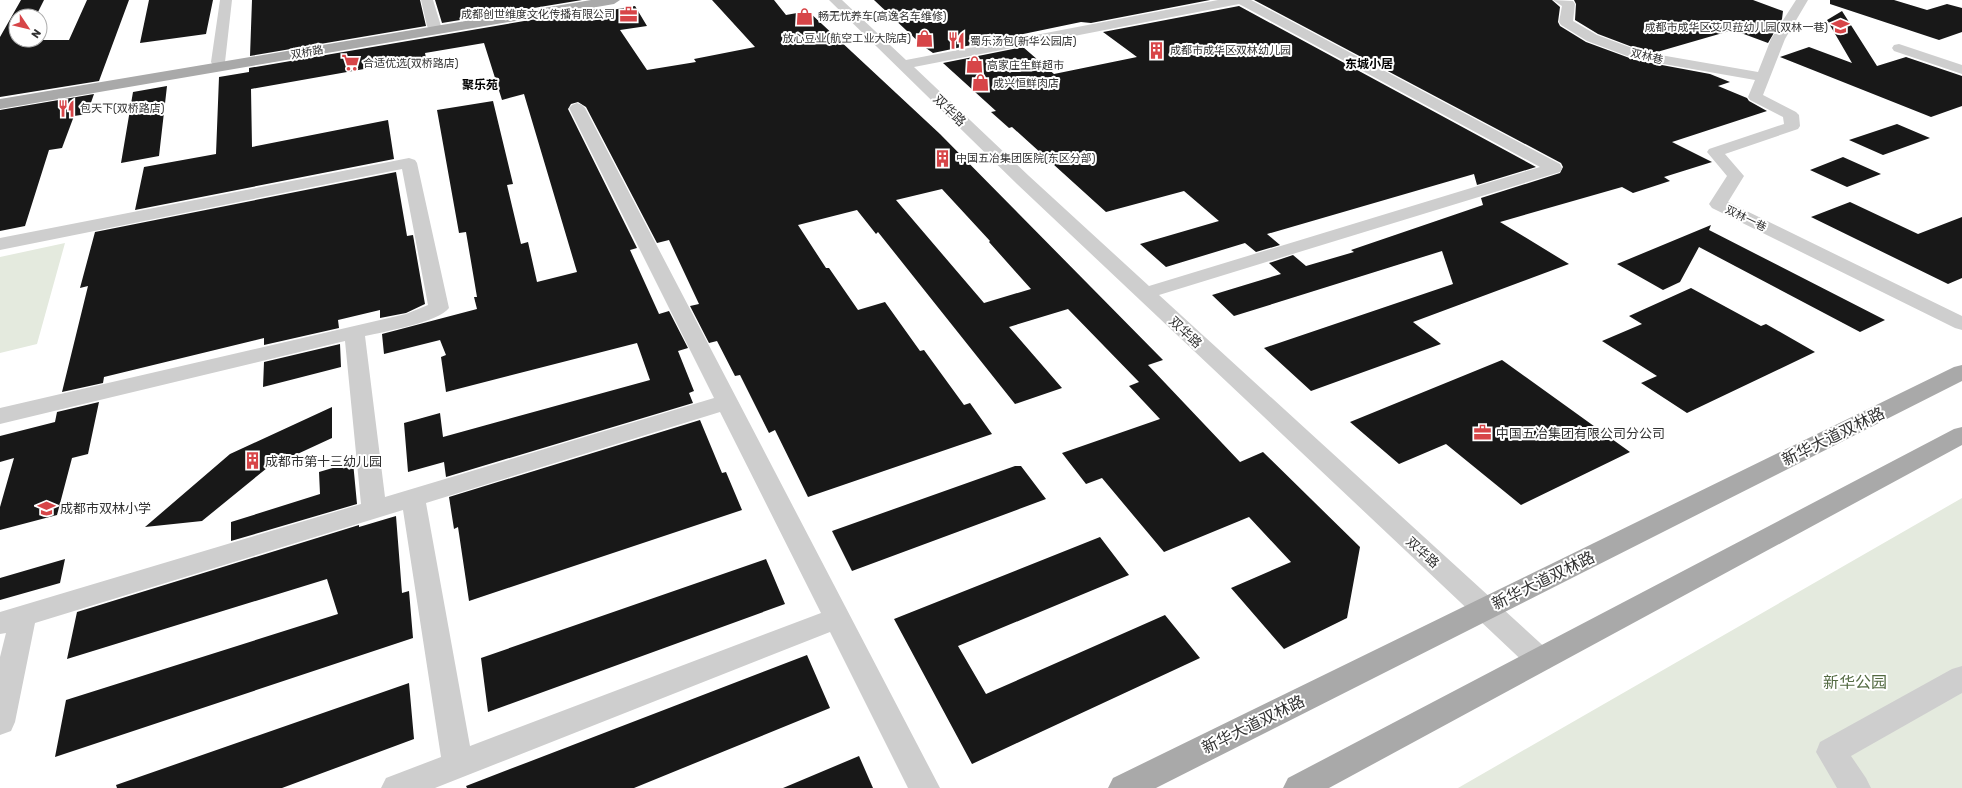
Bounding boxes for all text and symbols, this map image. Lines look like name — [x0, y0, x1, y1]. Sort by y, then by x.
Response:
office icon: 成都创世维度文化传播有限公司 — [618, 4, 638, 24]
shop icon: 畅无忧养车(高逸名车维修) — [795, 6, 815, 26]
north arrow — [8, 8, 48, 48]
place label: 成都创世维度文化传播有限公司 — [461, 8, 615, 21]
place label: 畅无忧养车(高逸名车维修) — [818, 10, 947, 23]
school or university icon: 成都市成华区艾贝菈幼儿园(双林一巷) — [1831, 17, 1851, 37]
place label: 成都市成华区艾贝菈幼儿园(双林一巷) — [1645, 21, 1828, 34]
text: N — [28, 26, 43, 40]
shop icon: 放心豆业(航空工业大院店) — [914, 28, 934, 48]
restaurant icon: 蜀乐汤包(新华公园店) — [947, 31, 967, 51]
place label: 放心豆业(航空工业大院店) — [783, 32, 911, 45]
place label: 蜀乐汤包(新华公园店) — [970, 35, 1077, 48]
building icon: 成都市成华区双林幼儿园 — [1147, 40, 1167, 60]
street label: 双桥路 — [290, 43, 324, 62]
place label: 成都市成华区双林幼儿园 — [1170, 44, 1291, 57]
street label: 双林巷 — [1629, 46, 1664, 67]
supermarket icon: 合适优选(双桥路店) — [340, 53, 360, 73]
shop icon: 高家庄生鲜超市 — [964, 55, 984, 75]
place label: 合适优选(双桥路店) — [363, 57, 459, 70]
district label: 东城小居 — [1345, 57, 1393, 71]
place label: 高家庄生鲜超市 — [987, 59, 1064, 72]
shop icon: 成兴恒鲜肉店 — [970, 73, 990, 93]
place label: 成兴恒鲜肉店 — [993, 77, 1059, 90]
district label: 聚乐苑 — [462, 78, 498, 92]
street label: 双华路 — [930, 91, 969, 129]
restaurant icon: 包天下(双桥路店) — [57, 98, 77, 118]
place label: 包天下(双桥路店) — [80, 102, 165, 115]
building icon: 中国五冶集团医院(东区分部) — [933, 148, 953, 168]
place label: 中国五冶集团医院(东区分部) — [956, 152, 1096, 165]
street label: 双林一巷 — [1723, 203, 1768, 234]
street label: 双华路 — [1166, 314, 1205, 351]
street label: 新华大道双林路 — [1779, 403, 1888, 470]
office icon: 中国五冶集团有限公司分公司 — [1473, 423, 1493, 443]
place label: 中国五冶集团有限公司分公司 — [1496, 426, 1665, 441]
building icon: 成都市第十三幼儿园 — [242, 451, 262, 471]
place label: 成都市第十三幼儿园 — [265, 454, 382, 469]
school or university icon: 成都市双林小学 — [37, 498, 57, 518]
place label: 成都市双林小学 — [60, 501, 151, 516]
street label: 双华路 — [1403, 534, 1442, 571]
street label: 新华大道双林路 — [1489, 547, 1598, 614]
park label: 新华公园 — [1823, 673, 1887, 692]
street label: 新华大道双林路 — [1199, 691, 1308, 758]

